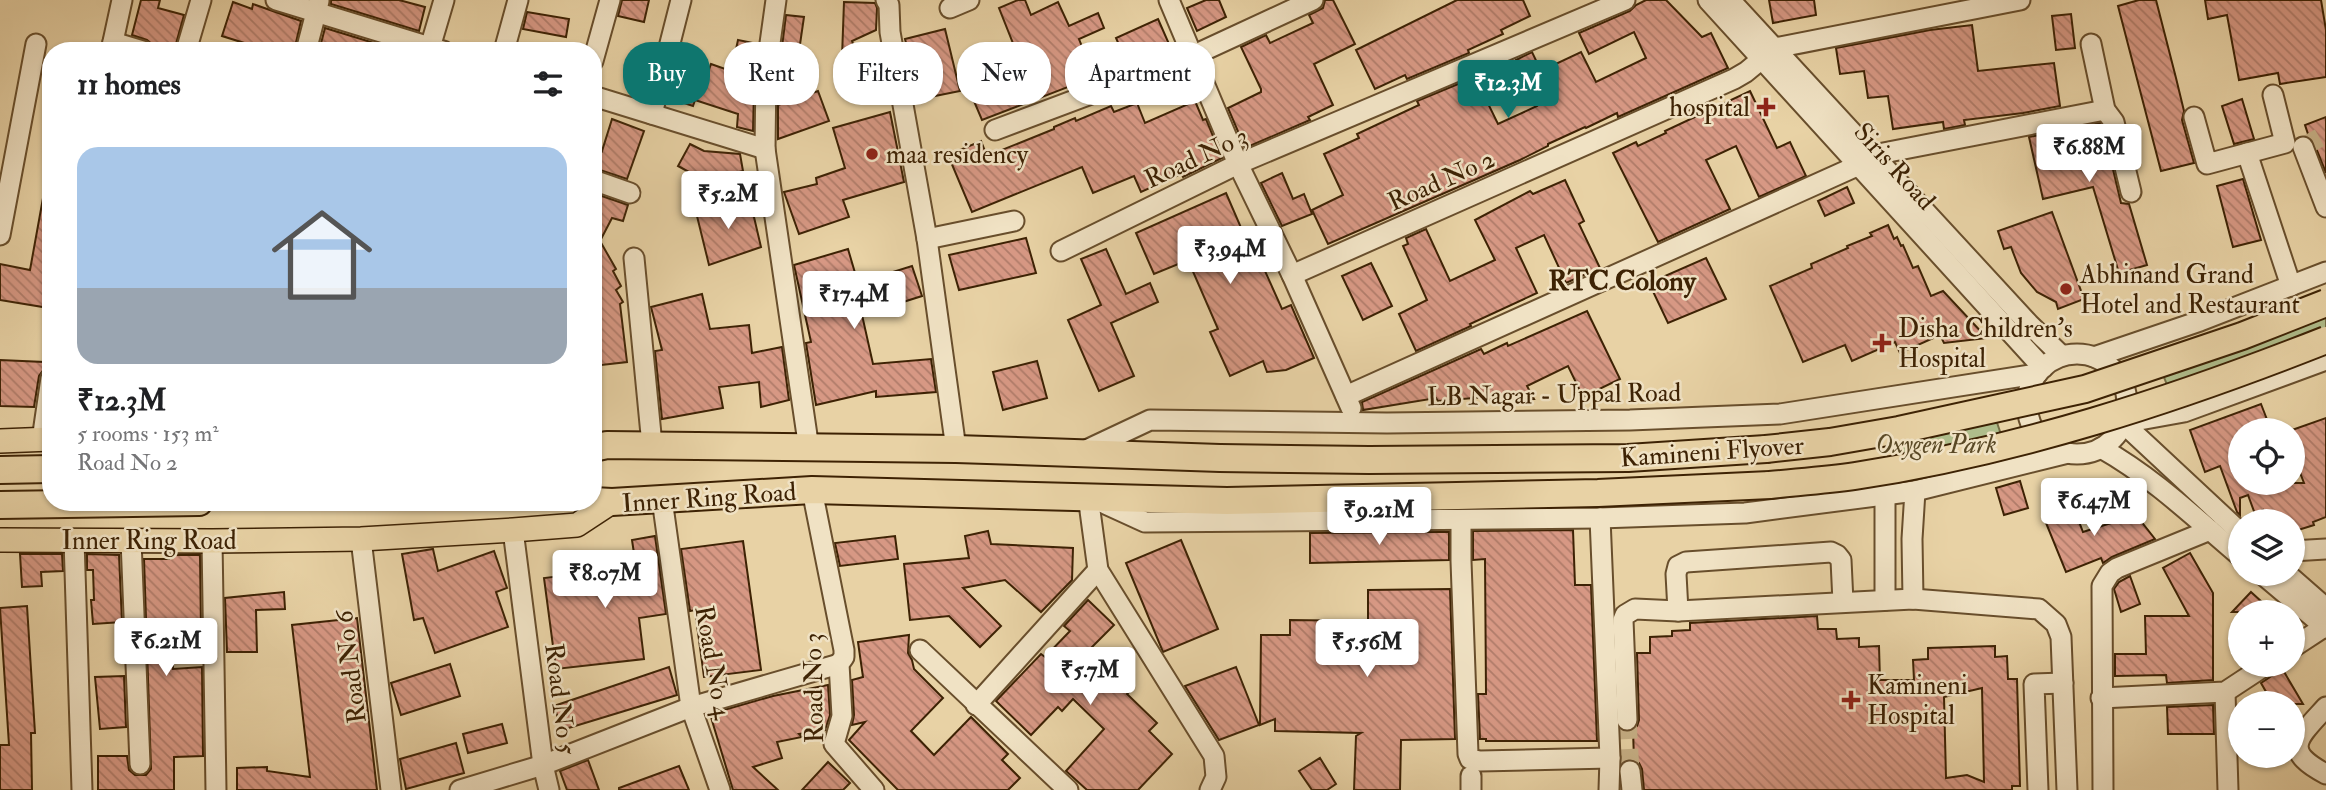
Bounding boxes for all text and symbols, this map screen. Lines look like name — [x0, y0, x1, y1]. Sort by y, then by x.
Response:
chip: Buy — [623, 42, 710, 105]
chip: Rent — [724, 42, 819, 105]
chip: Filters — [833, 42, 943, 105]
chip: New — [957, 42, 1051, 105]
chip: Apartment — [1065, 42, 1215, 105]
pin: ₹12.3M — [1451, 60, 1565, 120]
icon: filters — [529, 65, 567, 103]
text: 11 homes — [77, 66, 181, 103]
text: ₹12.3M — [1474, 68, 1542, 97]
place label: hospital — [1669, 92, 1750, 125]
marker: hospital — [1756, 97, 1776, 117]
street label: Siris Road — [1847, 116, 1942, 217]
street label: Road No 3 — [1140, 120, 1253, 196]
pin: ₹6.88M — [2032, 124, 2146, 184]
text: ₹6.88M — [2052, 132, 2126, 161]
place label: maa residency — [886, 139, 1029, 171]
street label: Road No 2 — [1383, 143, 1500, 219]
marker: maa residency — [864, 146, 880, 162]
pin: ₹5.2M — [679, 172, 777, 231]
text: ₹5.2M — [697, 179, 759, 208]
icon: home — [259, 192, 385, 318]
pin: ₹3.94M — [1173, 226, 1287, 286]
text: ₹3.94M — [1194, 234, 1266, 263]
place label: Abhinand Grand Hotel and Restaurant — [2079, 259, 2300, 321]
district label: RTC Colony — [1548, 264, 1697, 299]
pin: ₹17.4M — [797, 272, 911, 331]
text: ₹17.4M — [819, 279, 889, 308]
marker: Abhinand Grand Hotel and Restaurant — [2058, 281, 2074, 297]
place label: Disha Children's Hospital — [1898, 313, 2073, 376]
marker: Disha Children's Hospital — [1872, 333, 1892, 353]
street label: LB Nagar - Uppal Road — [1427, 377, 1682, 414]
text: ₹12.3M — [77, 382, 166, 419]
map controls — [2228, 418, 2305, 768]
button: locate — [2228, 418, 2305, 495]
text: 5 rooms · 153 m² — [77, 419, 219, 448]
park label: Oxygen Park — [1875, 429, 1997, 461]
street label: Kamineni Flyover — [1619, 430, 1805, 474]
text: Road No 2 — [77, 448, 178, 477]
street label: Inner Ring Road — [621, 476, 798, 520]
pin: ₹6.47M — [2037, 478, 2151, 538]
text: ₹6.47M — [2057, 486, 2131, 515]
pin: ₹9.21M — [1322, 488, 1436, 547]
text: ₹9.21M — [1343, 495, 1415, 524]
button: layers — [2228, 509, 2305, 586]
street label: Inner Ring Road — [62, 525, 237, 557]
pin: ₹8.07M — [548, 550, 662, 610]
text: ₹8.07M — [568, 558, 642, 587]
button: + — [2228, 600, 2305, 677]
street label: Road No 4 — [687, 603, 739, 722]
street label: Road No 6 — [328, 607, 374, 725]
pin: ₹6.21M — [109, 618, 223, 678]
pin: ₹5.56M — [1310, 620, 1424, 679]
text: ₹6.21M — [130, 626, 202, 655]
text: ₹5.56M — [1332, 627, 1402, 656]
street label: Road No 3 — [797, 632, 831, 743]
street label: Road No 5 — [537, 642, 583, 757]
pin: ₹5.7M — [1041, 648, 1139, 707]
text: ₹5.7M — [1060, 655, 1120, 684]
place label: Kamineni Hospital — [1867, 670, 1968, 733]
marker: Kamineni Hospital — [1841, 690, 1861, 710]
button: − — [2228, 691, 2305, 768]

